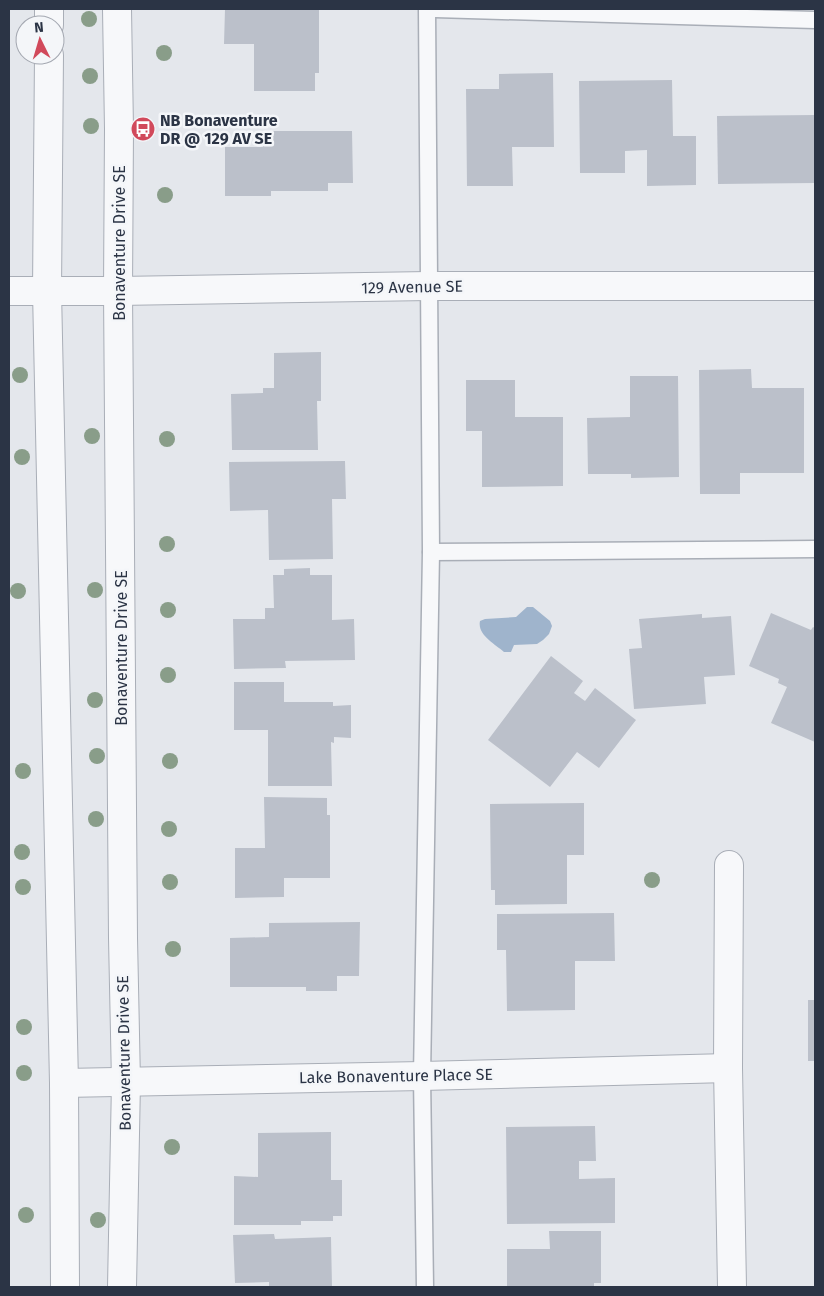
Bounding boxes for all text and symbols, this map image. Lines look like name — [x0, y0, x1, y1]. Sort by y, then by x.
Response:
north arrow — [15, 15, 65, 65]
text: N — [34, 19, 44, 36]
place label: NB Bonaventure DR @ 129 AV SE — [160, 111, 278, 148]
bus stop icon: NB Bonaventure DR @ 129 AV SE — [130, 116, 156, 142]
street label: Bonaventure Drive SE — [110, 165, 129, 321]
street label: 129 Avenue SE — [361, 277, 463, 297]
street label: Bonaventure Drive SE — [112, 570, 131, 726]
street label: Bonaventure Drive SE — [113, 975, 135, 1131]
street label: Lake Bonaventure Place SE — [299, 1065, 493, 1087]

